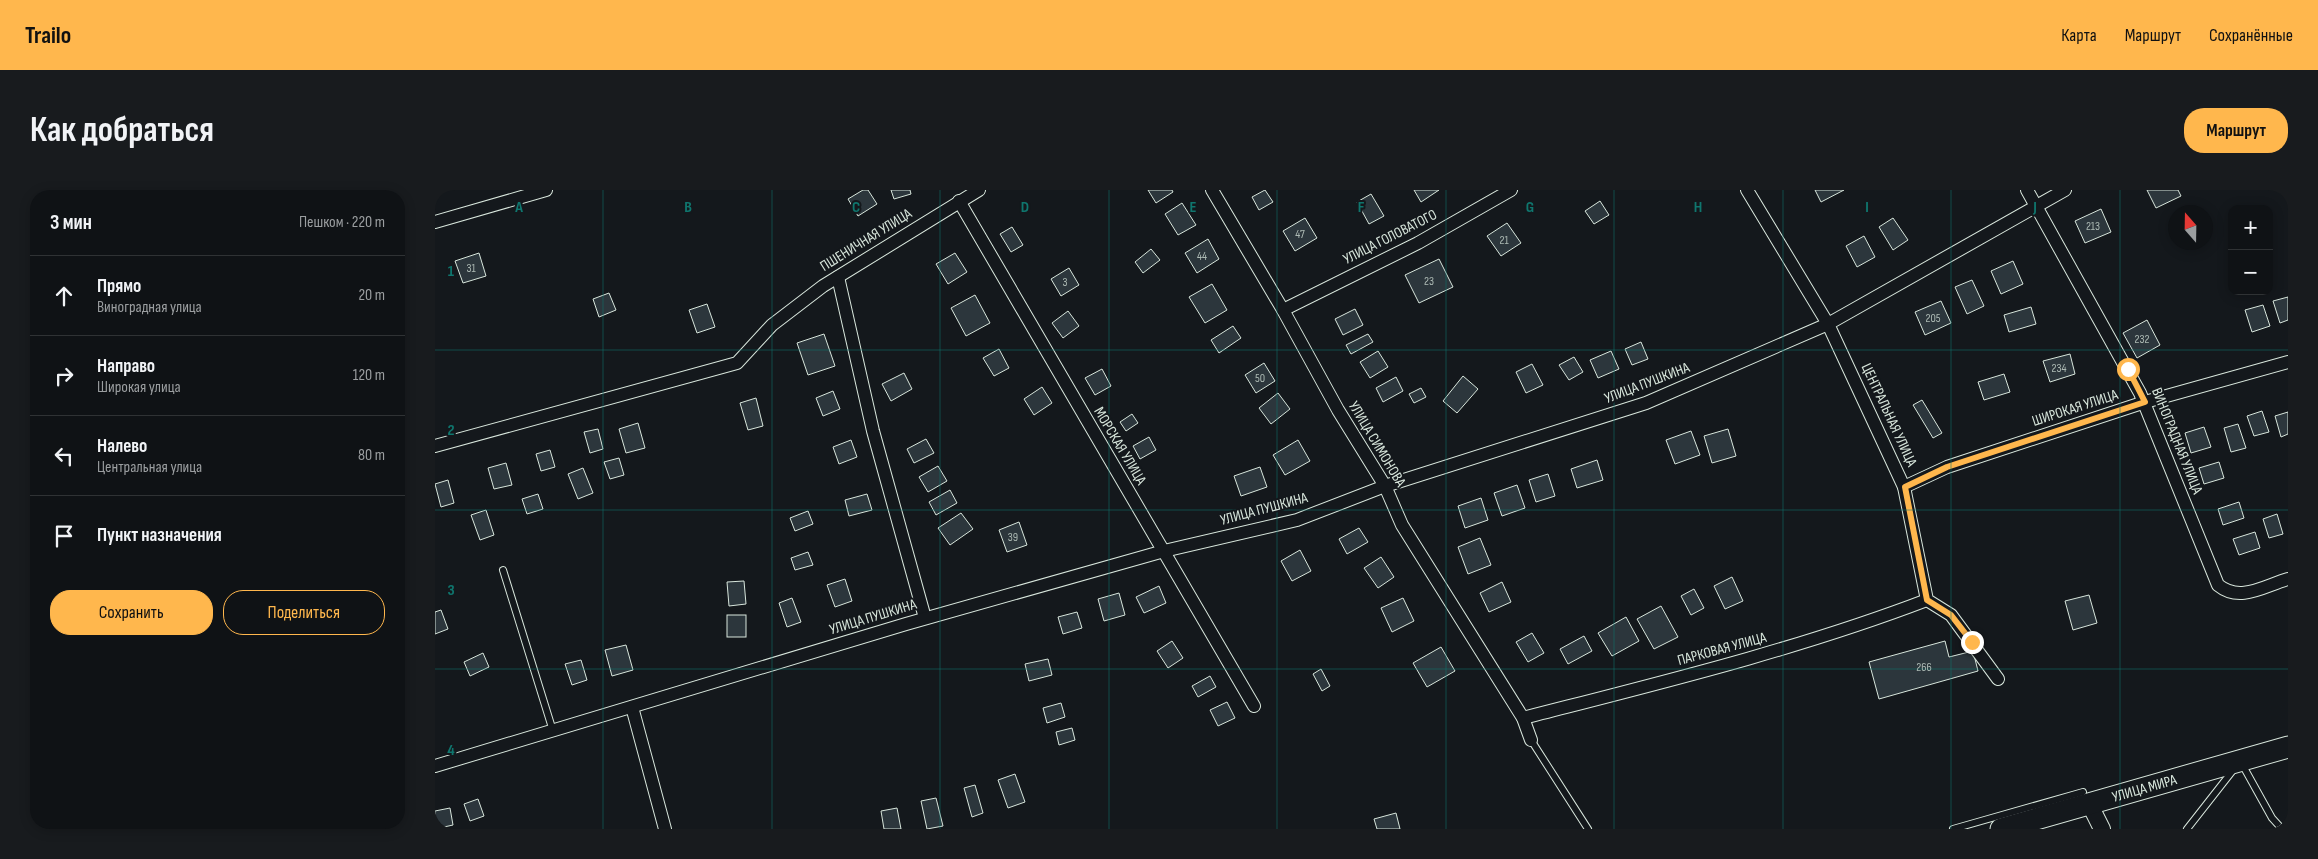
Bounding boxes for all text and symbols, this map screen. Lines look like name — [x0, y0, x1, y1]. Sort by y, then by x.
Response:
text: Trailo — [25, 21, 71, 50]
text: Карта — [2061, 25, 2097, 46]
text: Маршрут — [2125, 25, 2181, 46]
text: Сохранённые — [2209, 25, 2293, 46]
button: Маршрут — [2184, 108, 2288, 153]
text: Как добраться — [30, 109, 214, 152]
text: A — [514, 198, 523, 217]
text: B — [684, 198, 692, 217]
text: C — [852, 198, 860, 217]
text: D — [1021, 198, 1029, 217]
text: E — [1190, 198, 1197, 217]
text: F — [1358, 198, 1365, 217]
text: G — [1526, 198, 1534, 217]
text: H — [1694, 198, 1702, 217]
text: I — [1865, 198, 1869, 217]
text: J — [2032, 198, 2037, 217]
street label: ПШЕНИЧНАЯ УЛИЦА — [817, 204, 916, 276]
street label: УЛИЦА ГОЛОВАТОГО — [1340, 205, 1440, 269]
north arrow — [2168, 205, 2213, 250]
map controls — [2228, 205, 2273, 295]
button: + — [2228, 205, 2273, 250]
text: 3 мин — [50, 210, 92, 235]
text: Пешком · 220 m — [299, 213, 385, 232]
house number: 213 — [2086, 219, 2100, 234]
house number: 47 — [1295, 227, 1305, 242]
house number: 21 — [1499, 233, 1509, 248]
house number: 44 — [1197, 249, 1207, 264]
button: − — [2228, 250, 2273, 295]
house number: 31 — [466, 261, 476, 276]
text: 1 — [448, 262, 455, 281]
house number: 23 — [1424, 274, 1434, 289]
text: Прямо — [97, 275, 141, 298]
house number: 3 — [1062, 275, 1068, 290]
icon: ahead — [50, 282, 78, 310]
text: 20 m — [358, 286, 385, 305]
text: Виноградная улица — [97, 298, 202, 317]
house number: 205 — [1925, 311, 1941, 326]
house number: 232 — [2135, 332, 2150, 347]
text: Направо — [97, 355, 155, 378]
street label: УЛИЦА ПУШКИНА — [1602, 358, 1693, 408]
route start — [2117, 358, 2140, 381]
street label: ЦЕНТРАЛЬНАЯ УЛИЦА — [1857, 360, 1921, 470]
house number: 234 — [2051, 361, 2067, 376]
icon: right — [50, 362, 78, 390]
text: 120 m — [353, 366, 385, 385]
house number: 50 — [1255, 371, 1265, 386]
text: Широкая улица — [97, 378, 181, 397]
street label: ШИРОКАЯ УЛИЦА — [2030, 385, 2121, 431]
street label: ВИНОГРАДНАЯ УЛИЦА — [2147, 385, 2207, 497]
street label: УЛИЦА СИМОНОВА — [1344, 398, 1410, 491]
street label: МОРСКАЯ УЛИЦА — [1089, 404, 1151, 489]
text: 2 — [447, 421, 455, 440]
text: Налево — [97, 435, 147, 458]
icon: left — [50, 442, 78, 470]
text: 80 m — [358, 446, 385, 465]
text: Центральная улица — [97, 458, 202, 477]
street label: УЛИЦА ПУШКИНА — [1218, 488, 1310, 530]
icon: arrive — [50, 522, 78, 550]
text: Пункт назначения — [97, 524, 222, 547]
house number: 39 — [1008, 530, 1018, 545]
text: 3 — [447, 581, 455, 600]
button: Сохранить — [50, 590, 213, 635]
button: Поделиться — [223, 590, 385, 635]
street label: УЛИЦА ПУШКИНА — [827, 595, 919, 639]
street label: ПАРКОВАЯ УЛИЦА — [1675, 628, 1769, 670]
route end — [1961, 631, 1984, 654]
house number: 266 — [1916, 660, 1932, 675]
text: 4 — [447, 741, 455, 760]
street label: УЛИЦА МИРА — [2110, 770, 2179, 806]

